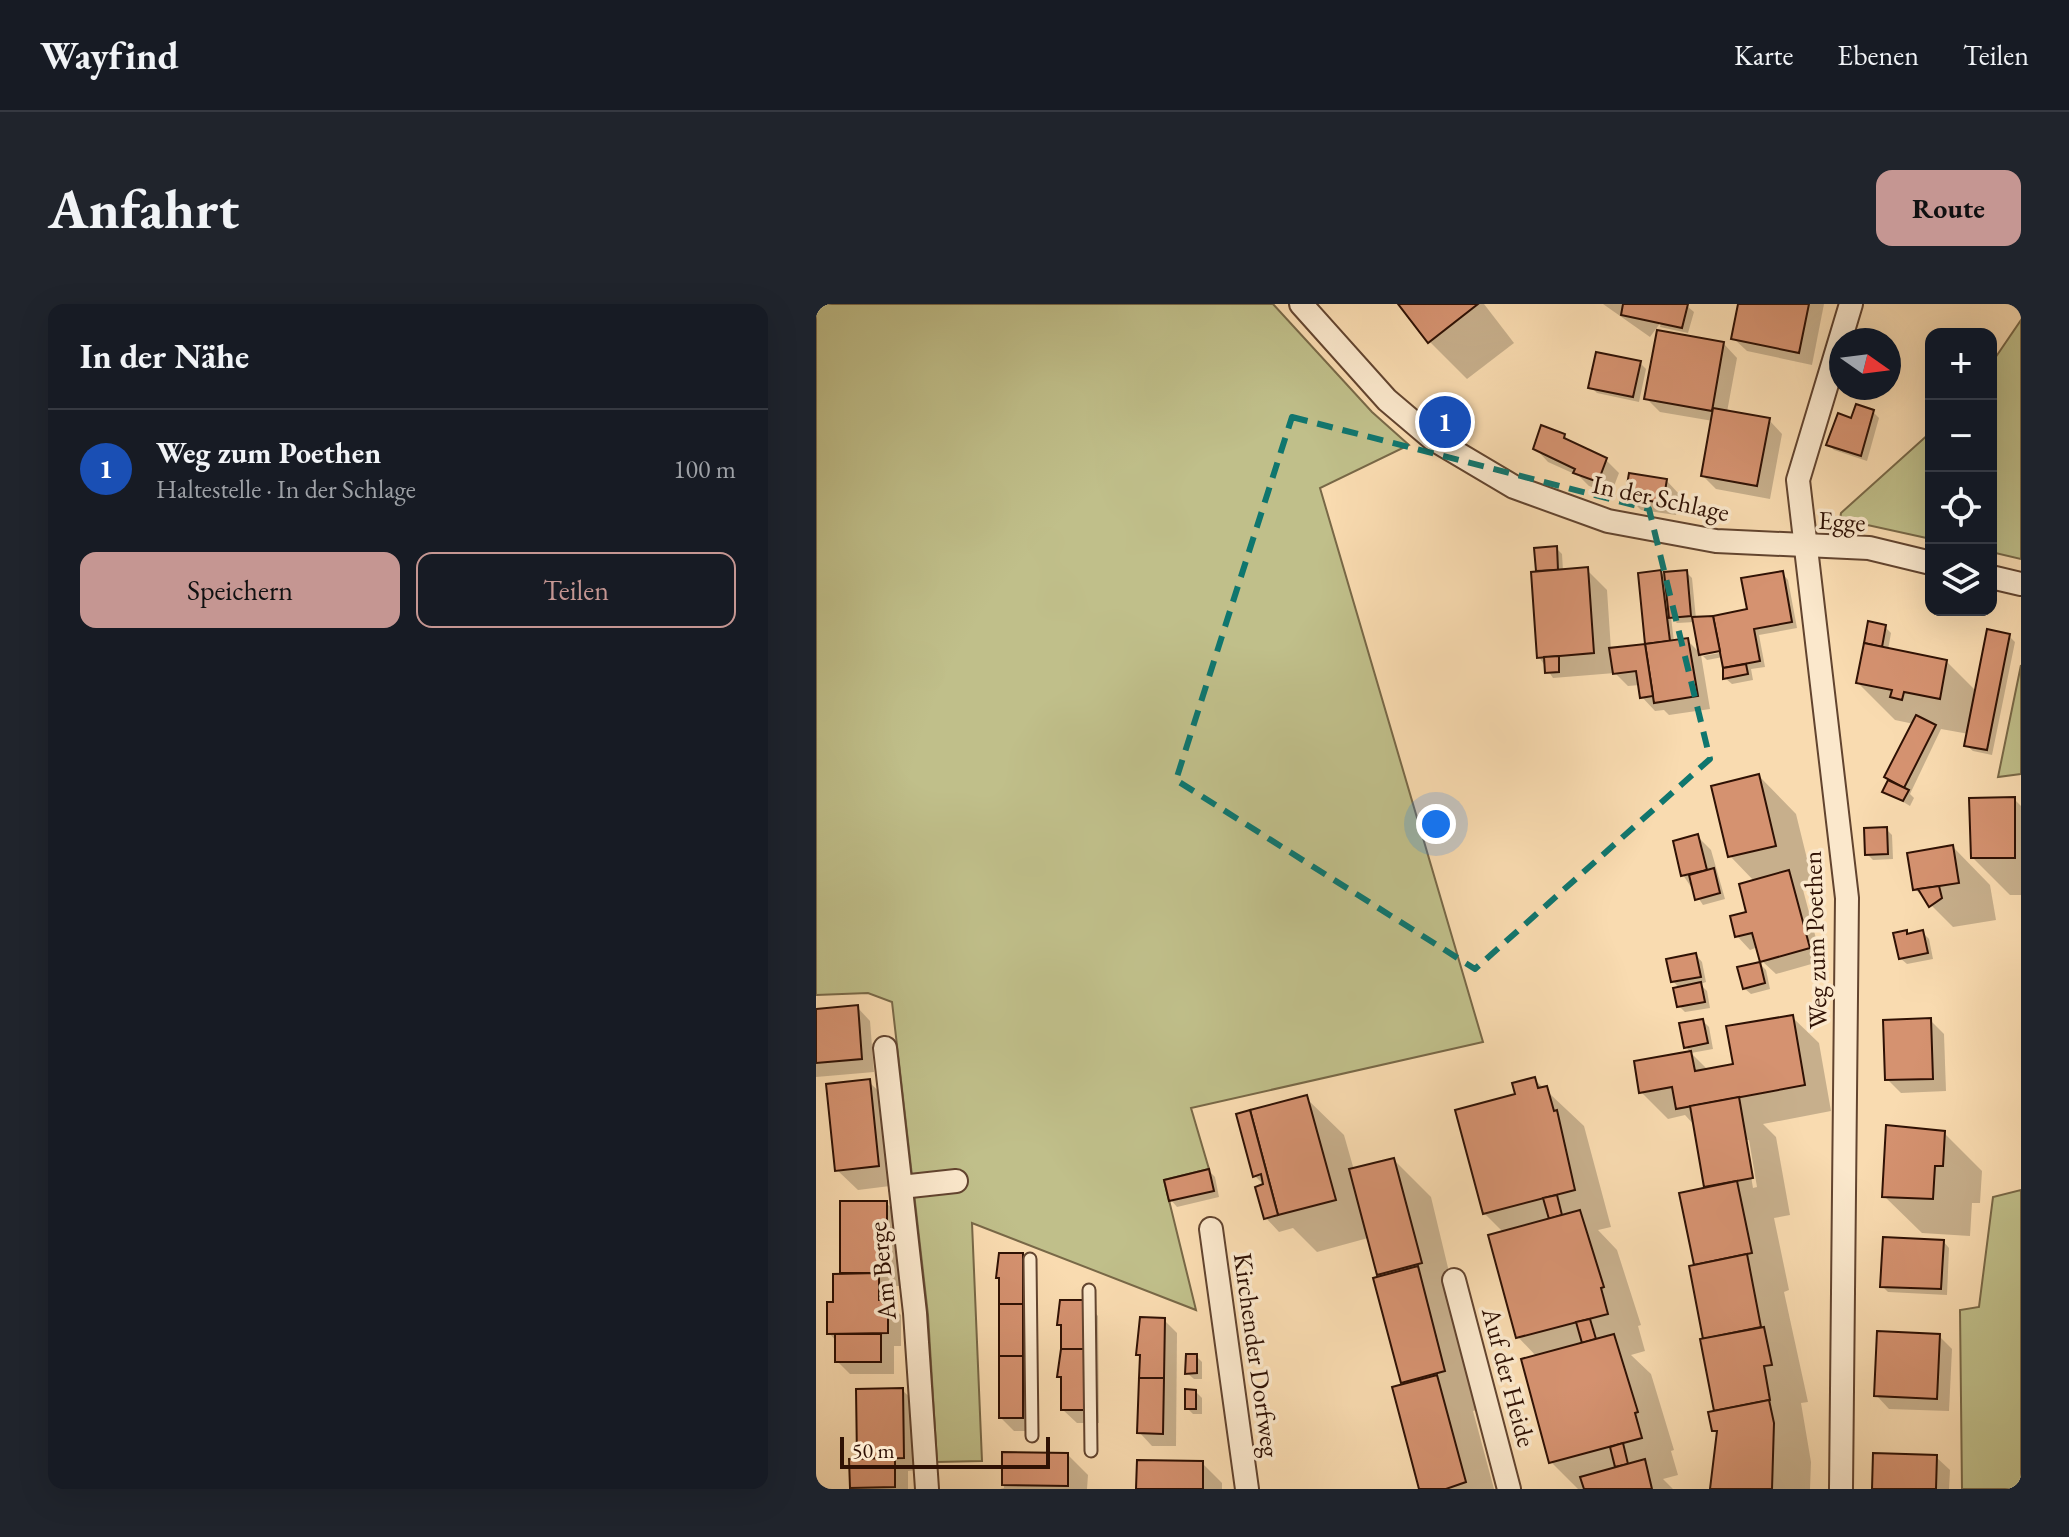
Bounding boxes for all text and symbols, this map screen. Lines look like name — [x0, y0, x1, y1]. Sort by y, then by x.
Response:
text: Wayfind — [40, 31, 179, 80]
text: Karte — [1734, 37, 1793, 73]
text: Ebenen — [1837, 37, 1919, 73]
text: Teilen — [1963, 37, 2029, 73]
button: Route — [1876, 170, 2021, 246]
text: Anfahrt — [48, 172, 239, 245]
north arrow — [1829, 328, 1901, 400]
map controls — [1925, 328, 1997, 616]
button: + — [1925, 328, 1997, 400]
text: In der Nähe — [80, 334, 249, 378]
pin: 1 — [1419, 392, 1471, 452]
button: − — [1925, 400, 1997, 472]
text: Weg zum Poethen — [156, 433, 381, 472]
text: 1 — [99, 452, 113, 486]
text: 100 m — [673, 452, 736, 486]
street label: In der Schlage — [1589, 467, 1733, 529]
text: Haltestelle · In der Schlage — [156, 472, 416, 506]
button: locate — [1925, 472, 1997, 544]
street label: Egge — [1817, 503, 1867, 539]
button: layers — [1925, 544, 1997, 616]
button: Speichern — [80, 552, 400, 628]
button: Teilen — [416, 552, 736, 628]
your location — [1416, 804, 1456, 844]
street label: Weg zum Poethen — [1795, 850, 1835, 1030]
street label: Am Berge — [860, 1220, 904, 1323]
street label: Kirchender Dorfweg — [1226, 1251, 1288, 1460]
street label: Auf der Heide — [1474, 1302, 1544, 1451]
scale bar — [840, 1433, 1050, 1469]
text: 50 m — [852, 1436, 895, 1465]

